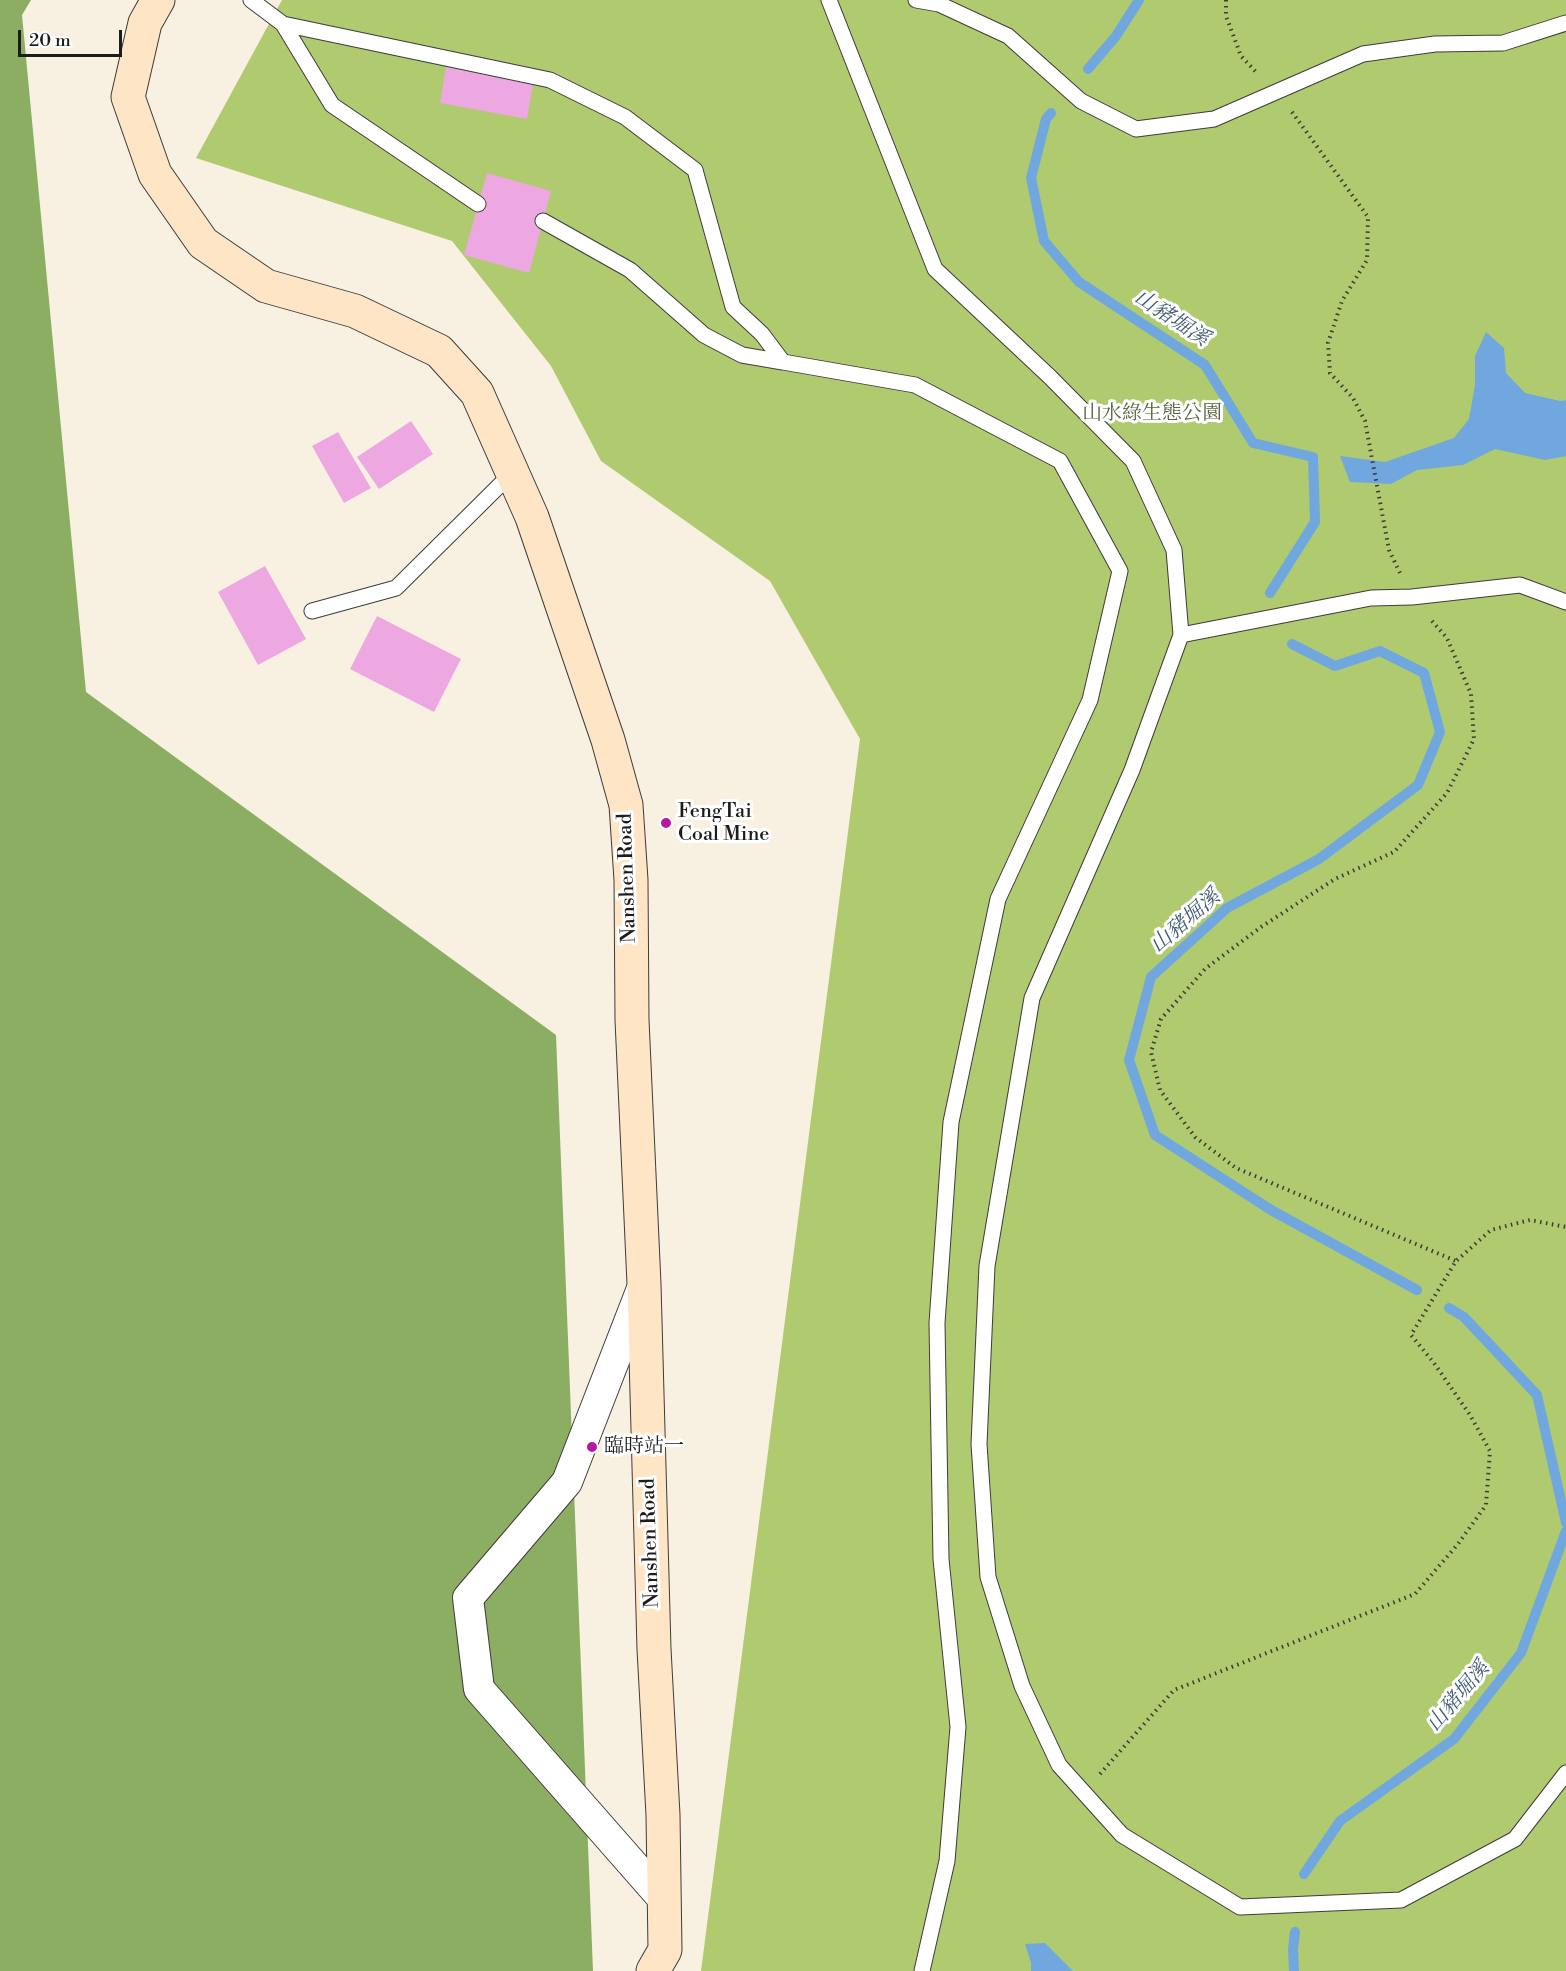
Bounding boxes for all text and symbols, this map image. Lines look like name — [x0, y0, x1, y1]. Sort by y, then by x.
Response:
scale bar — [21, 18, 124, 56]
text: 20 m — [29, 29, 71, 52]
water label: 山豬堀溪 — [1129, 286, 1213, 352]
park label: 山水綠生態公園 — [1082, 402, 1222, 426]
place label: FengTai Coal Mine — [678, 800, 769, 847]
street label: Nanshen Road — [614, 813, 642, 943]
marker: FengTai Coal Mine — [659, 816, 673, 830]
water label: 山豬堀溪 — [1146, 885, 1226, 959]
place label: 臨時站一 — [604, 1435, 684, 1459]
marker: 臨時站一 — [585, 1440, 599, 1454]
street label: Nanshen Road — [637, 1478, 665, 1608]
water label: 山豬堀溪 — [1422, 1657, 1496, 1737]

